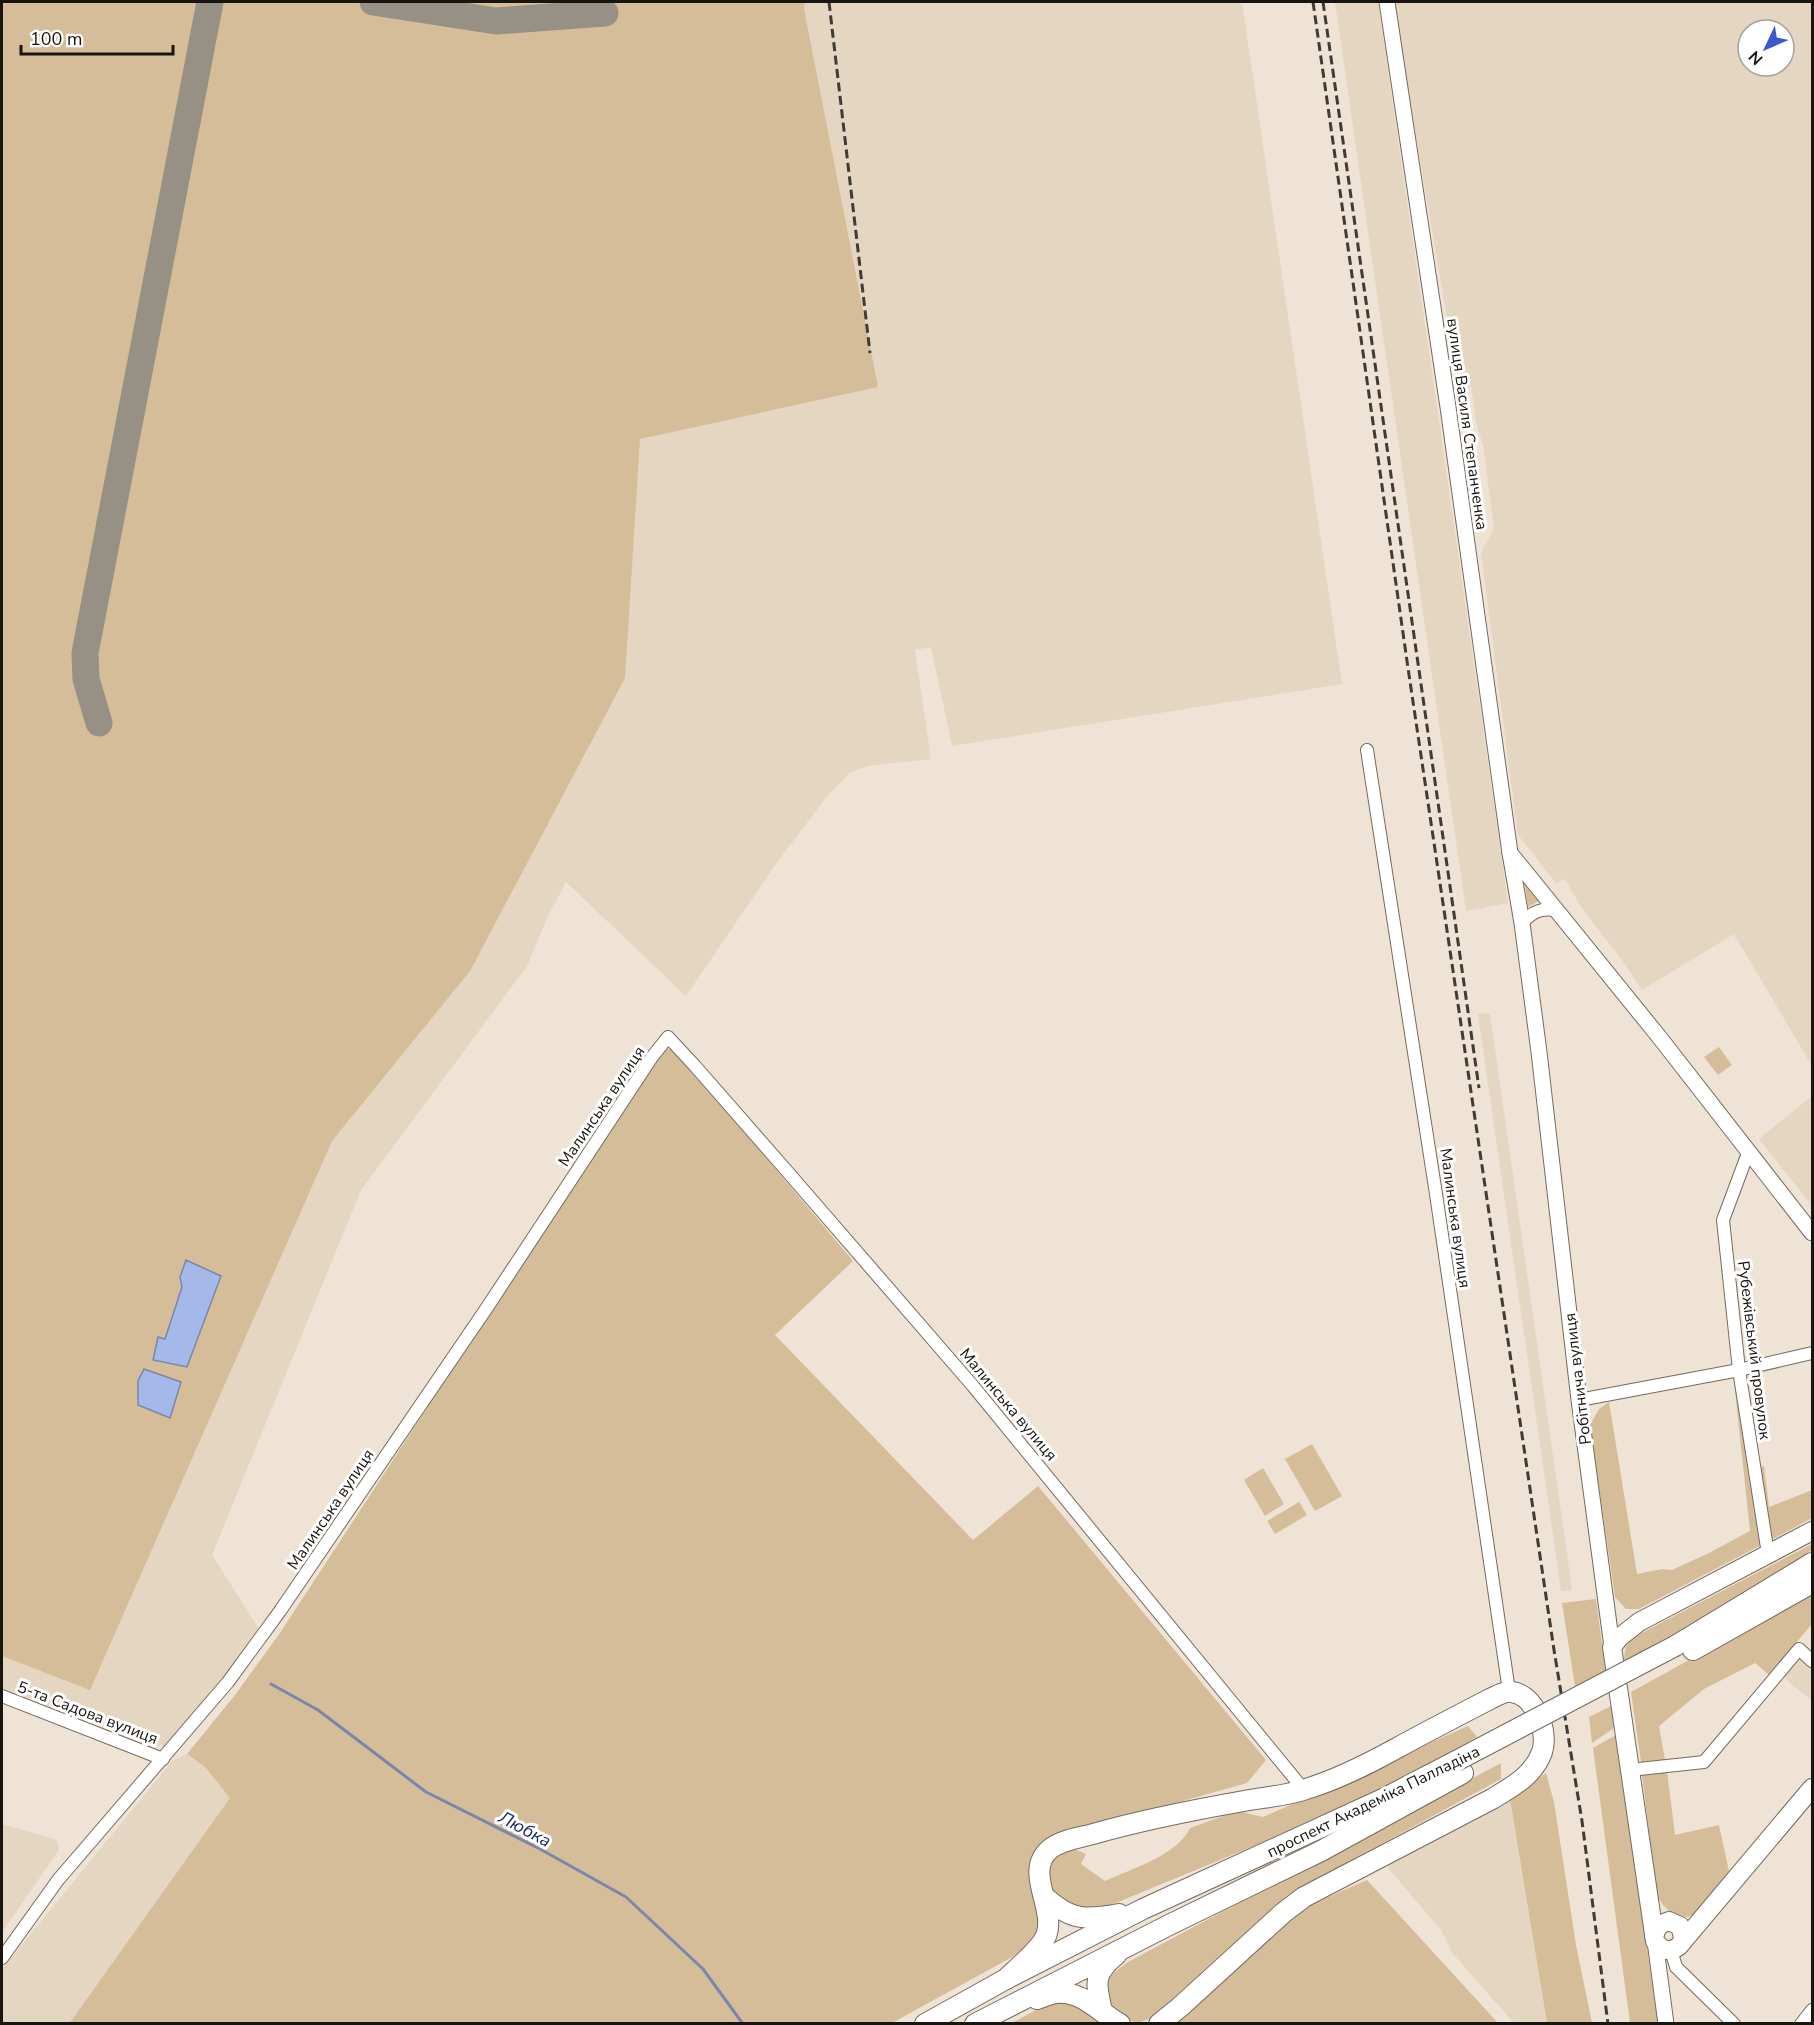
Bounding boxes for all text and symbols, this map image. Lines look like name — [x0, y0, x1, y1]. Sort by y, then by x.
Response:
scale bar — [21, 18, 172, 56]
north arrow — [1736, 18, 1796, 78]
text: 100 m — [30, 27, 82, 51]
text: N — [1744, 46, 1768, 70]
street label: вулиця Василя Степанченка — [1441, 317, 1493, 531]
street label: Малинська вулиця — [553, 1042, 650, 1171]
street label: Малинська вулиця — [1434, 1147, 1476, 1289]
street label: Рубежівський провулок — [1732, 1259, 1776, 1441]
street label: Робітнича вулиця — [1559, 1312, 1597, 1446]
street label: Малинська вулиця — [955, 1344, 1062, 1466]
street label: Малинська вулиця — [282, 1445, 379, 1574]
street label: 5-та Садова вулиця — [14, 1676, 161, 1750]
street label: проспект Академіка Палладіна — [1263, 1741, 1484, 1863]
water label: Любка — [494, 1805, 556, 1853]

